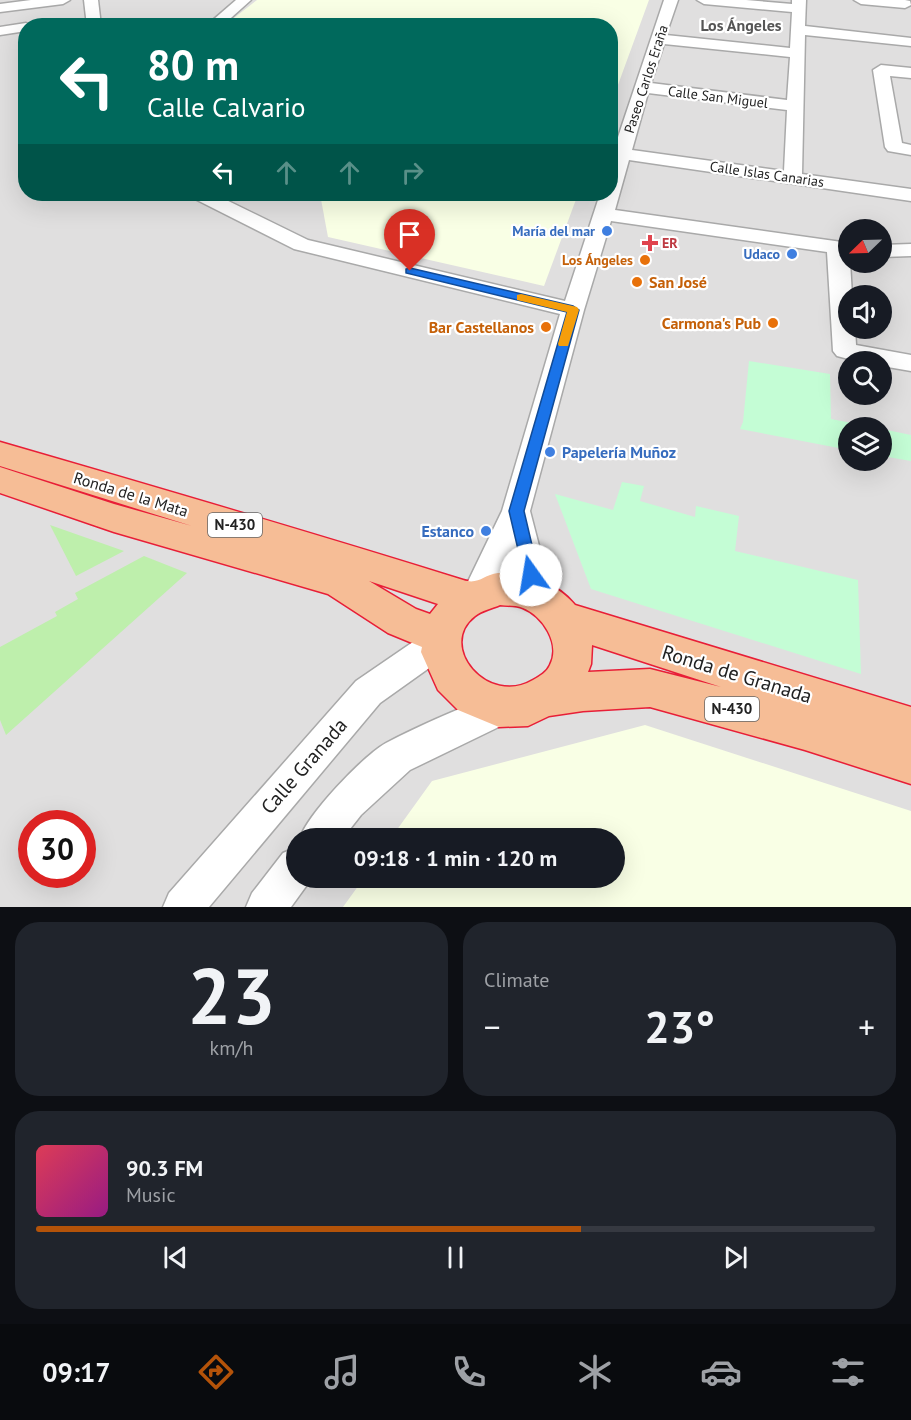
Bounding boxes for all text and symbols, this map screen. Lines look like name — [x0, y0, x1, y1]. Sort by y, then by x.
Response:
district label: Los Ángeles — [700, 15, 782, 35]
street label: Paseo Carlos Eraña — [620, 22, 672, 135]
text: 80 m — [147, 37, 239, 92]
icon: left — [48, 42, 126, 120]
street label: Calle San Miguel — [667, 82, 769, 112]
text: Calle Calvario — [147, 90, 306, 124]
icon: left — [207, 156, 240, 189]
icon: ahead — [270, 156, 303, 189]
icon: ahead — [333, 156, 366, 189]
icon: right — [396, 156, 429, 189]
street label: Calle Islas Canarias — [709, 157, 825, 191]
pin — [384, 209, 435, 271]
icon: arrive — [393, 218, 426, 251]
north arrow — [838, 219, 892, 273]
map controls — [838, 219, 892, 471]
place label: María del mar — [512, 222, 595, 240]
marker: María del mar — [600, 224, 614, 238]
place label: ER — [662, 234, 678, 252]
marker: ER — [643, 236, 657, 250]
place label: Udaco — [743, 245, 780, 263]
marker: Udaco — [785, 247, 799, 261]
place label: Los Ángeles — [562, 251, 633, 269]
marker: Los Ángeles — [638, 253, 652, 267]
place label: San José — [649, 272, 707, 292]
marker: San José — [630, 275, 644, 289]
button: sound — [838, 285, 892, 339]
place label: Carmona's Pub — [662, 313, 761, 333]
marker: Carmona's Pub — [766, 316, 780, 330]
place label: Bar Castellanos — [429, 317, 534, 337]
marker: Bar Castellanos — [539, 320, 553, 334]
button: search — [838, 351, 892, 405]
button: layers — [838, 417, 892, 471]
place label: Papelería Muñoz — [562, 442, 676, 462]
marker: Papelería Muñoz — [543, 445, 557, 459]
street label: Ronda de la Mata — [71, 467, 191, 521]
road number: N-430 — [208, 513, 262, 537]
place label: Estanco — [421, 521, 474, 541]
marker: Estanco — [479, 524, 493, 538]
position arrow — [499, 543, 563, 607]
street label: Ronda de Granada — [659, 639, 815, 709]
road number: N-430 — [705, 697, 759, 721]
street label: Calle Granada — [255, 713, 353, 819]
speed limit sign: 30 — [18, 810, 96, 888]
text: 09:18 · 1 min · 120 m — [354, 844, 557, 872]
text: 23 — [187, 945, 276, 1046]
text: Climate — [484, 967, 550, 993]
text: 23° — [644, 997, 715, 1055]
text: − — [484, 1005, 501, 1048]
text: + — [858, 1005, 875, 1048]
text: km/h — [210, 1035, 253, 1061]
text: 90.3 FM — [126, 1154, 203, 1182]
text: Music — [126, 1182, 175, 1208]
icon: previous — [159, 1241, 192, 1274]
icon: pause — [439, 1241, 472, 1274]
icon: next — [719, 1241, 752, 1274]
icon: directions — [195, 1351, 237, 1393]
icon: music — [321, 1351, 363, 1393]
icon: phone — [448, 1351, 490, 1393]
icon: climate — [574, 1351, 616, 1393]
icon: car — [700, 1351, 742, 1393]
icon: filters — [827, 1351, 869, 1393]
text: 09:17 — [42, 1355, 111, 1389]

